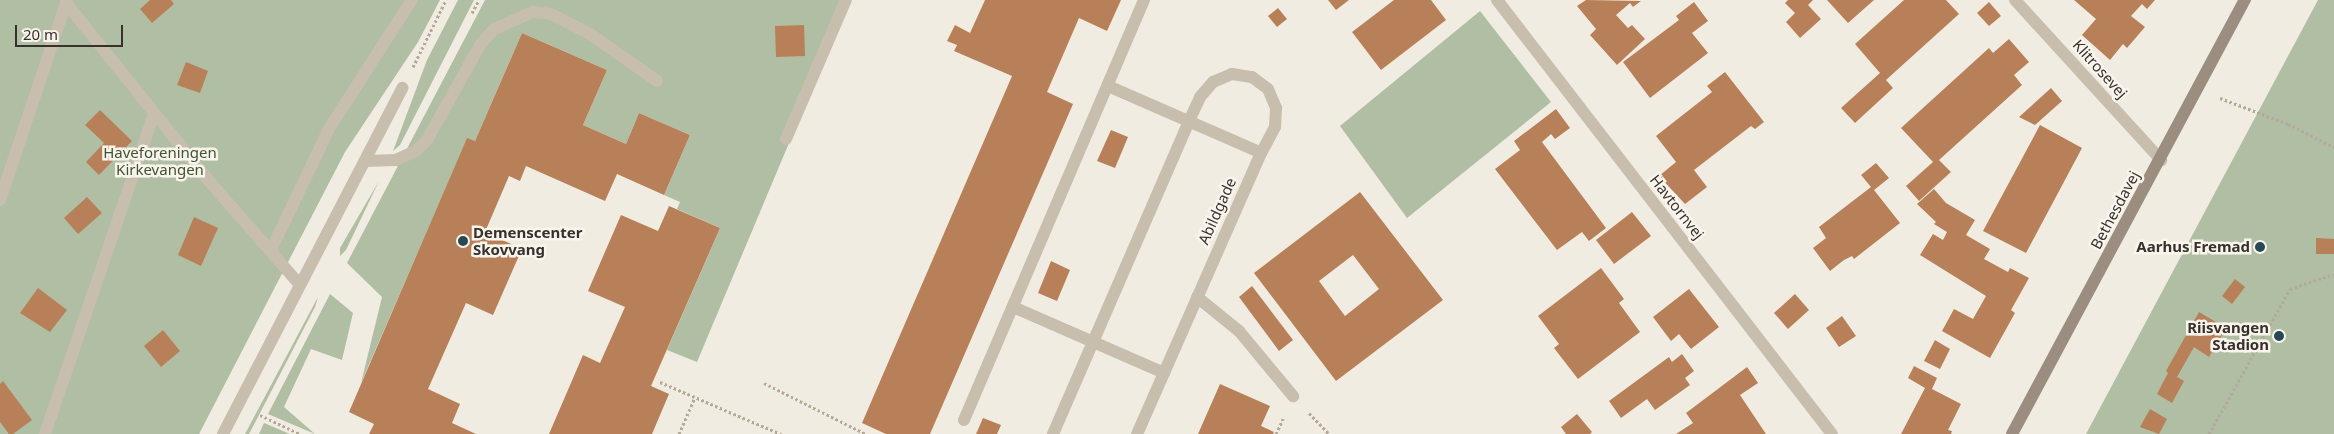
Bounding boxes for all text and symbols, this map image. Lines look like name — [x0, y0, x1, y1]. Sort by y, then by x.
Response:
scale bar — [18, 15, 125, 47]
text: 20 m — [23, 24, 58, 44]
street label: Klitrosevej — [2069, 36, 2131, 102]
park label: Haveforeningen Kirkevangen — [103, 143, 217, 178]
street label: Bethesdavej — [2087, 168, 2143, 252]
street label: Havtornvej — [1646, 171, 1708, 243]
street label: Abildgade — [1194, 175, 1240, 247]
place label: Demenscenter Skovvang — [473, 223, 582, 258]
marker: Demenscenter Skovvang — [457, 235, 469, 247]
place label: Aarhus Fremad — [2136, 238, 2250, 256]
marker: Aarhus Fremad — [2254, 241, 2266, 253]
place label: Riisvangen Stadion — [2187, 318, 2269, 353]
marker: Riisvangen Stadion — [2273, 330, 2285, 342]

